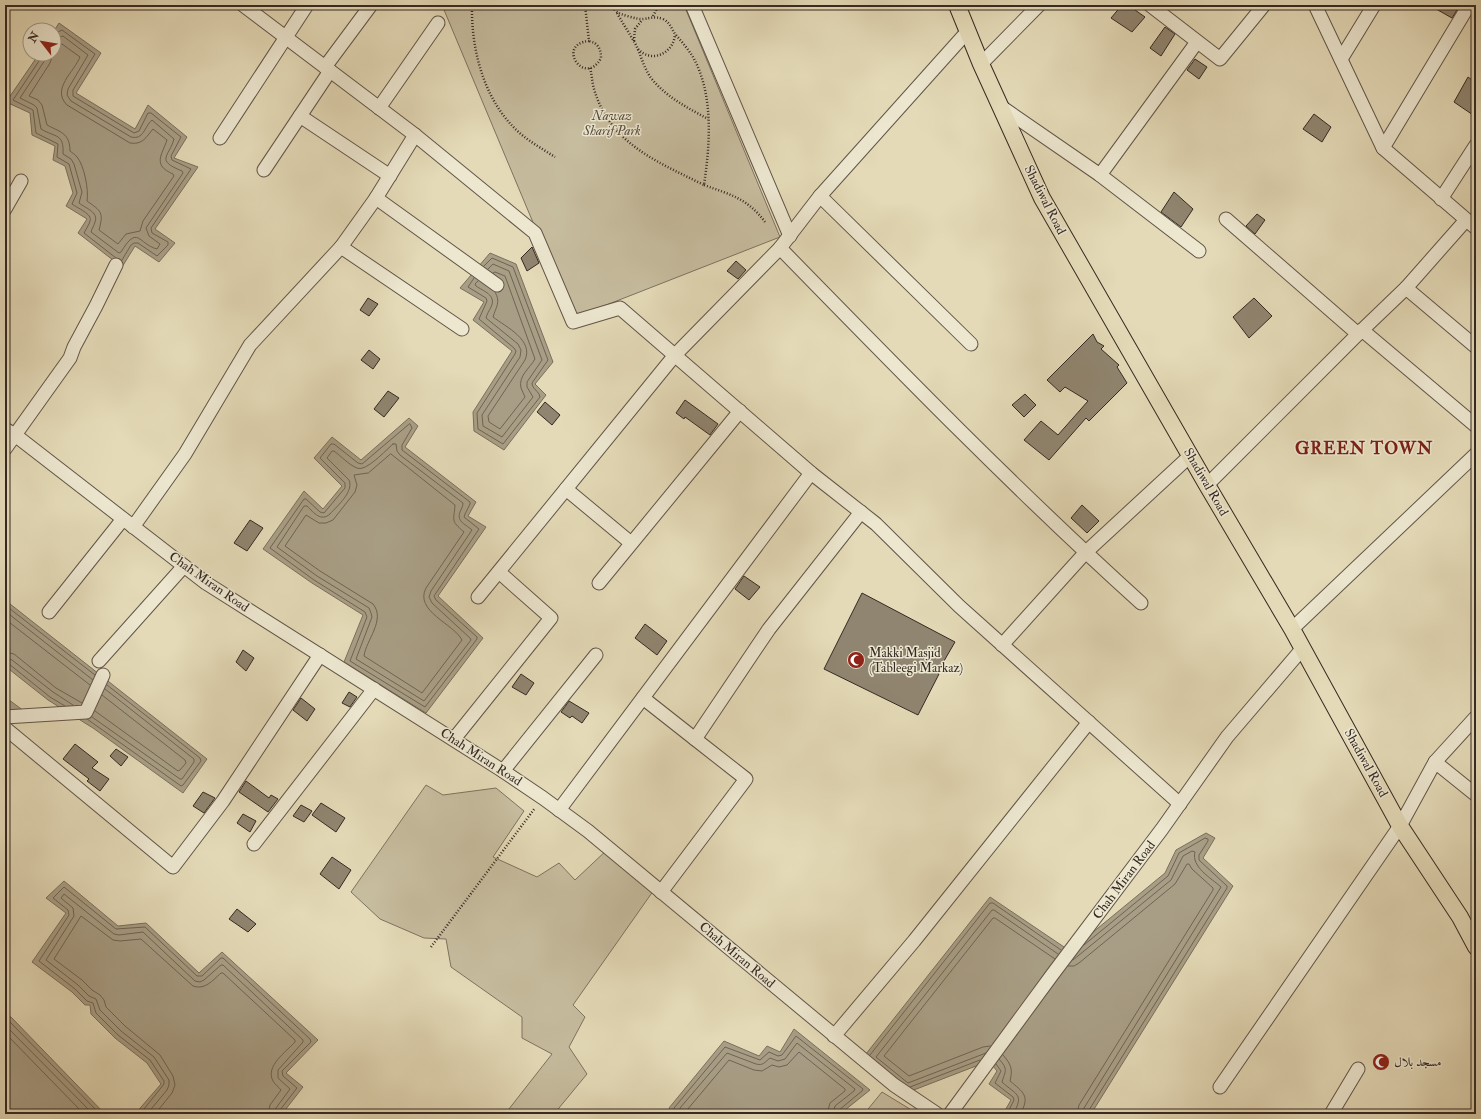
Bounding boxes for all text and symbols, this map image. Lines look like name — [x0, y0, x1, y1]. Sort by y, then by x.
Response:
north arrow — [22, 22, 62, 62]
text: N — [25, 29, 43, 46]
park label: Nawaz Sharif Park — [582, 108, 641, 139]
street label: Shadiwal Road — [1021, 163, 1070, 238]
district label: GREEN TOWN — [1295, 438, 1433, 459]
street label: Shadiwal Road — [1180, 445, 1232, 519]
street label: Chah Miran Road — [166, 548, 253, 616]
place label: Makki Masjid (Tableegi Markaz) — [869, 645, 963, 676]
mosque icon: Makki Masjid (Tableegi Markaz) — [846, 650, 866, 670]
street label: Chah Miran Road — [437, 725, 525, 790]
street label: Shadiwal Road — [1341, 726, 1392, 801]
street label: Chah Miran Road — [1089, 837, 1159, 922]
street label: Chah Miran Road — [696, 919, 779, 992]
mosque icon: مسجد بلال — [1371, 1052, 1391, 1072]
place label: مسجد بلال — [1394, 1054, 1442, 1070]

